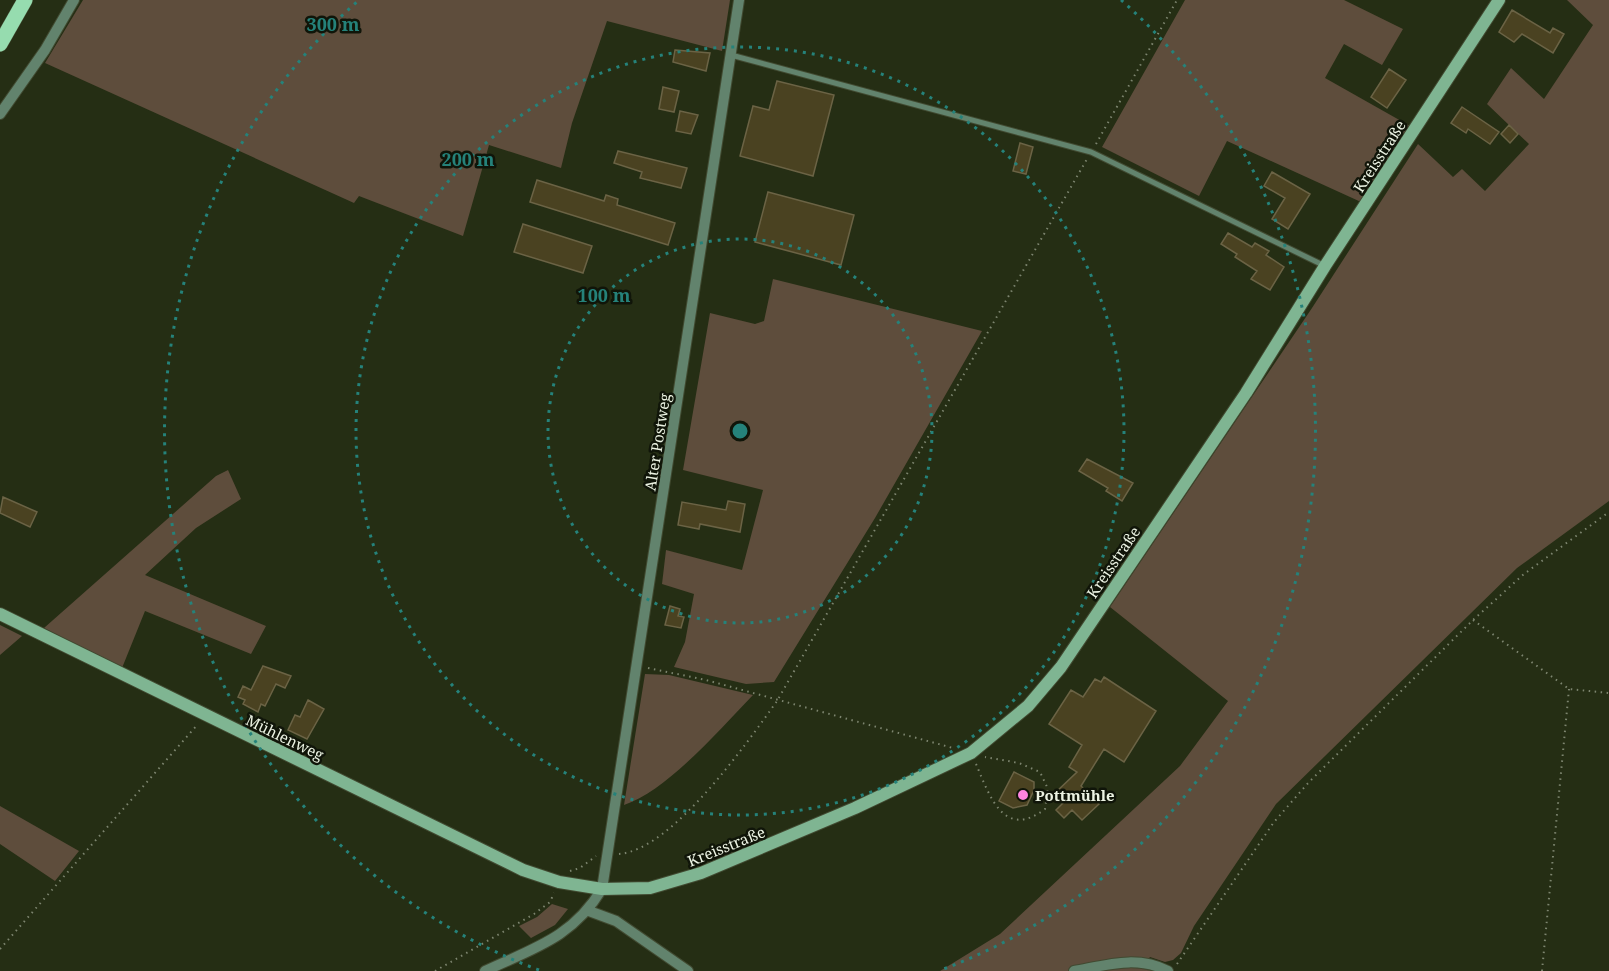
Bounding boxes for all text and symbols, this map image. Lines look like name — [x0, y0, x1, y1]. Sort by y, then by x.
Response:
text: 300 m — [307, 12, 360, 36]
street label: Kreisstraße — [1348, 116, 1410, 196]
text: 200 m — [442, 147, 495, 171]
text: 100 m — [578, 283, 631, 307]
street label: Alter Postweg — [639, 392, 675, 492]
centre of rings — [730, 421, 750, 441]
street label: Kreisstraße — [1082, 522, 1144, 602]
street label: Mühlenweg — [243, 709, 327, 765]
place label: Pottmühle — [1035, 785, 1115, 805]
marker: Pottmühle — [1016, 788, 1030, 802]
street label: Kreisstraße — [684, 821, 768, 871]

